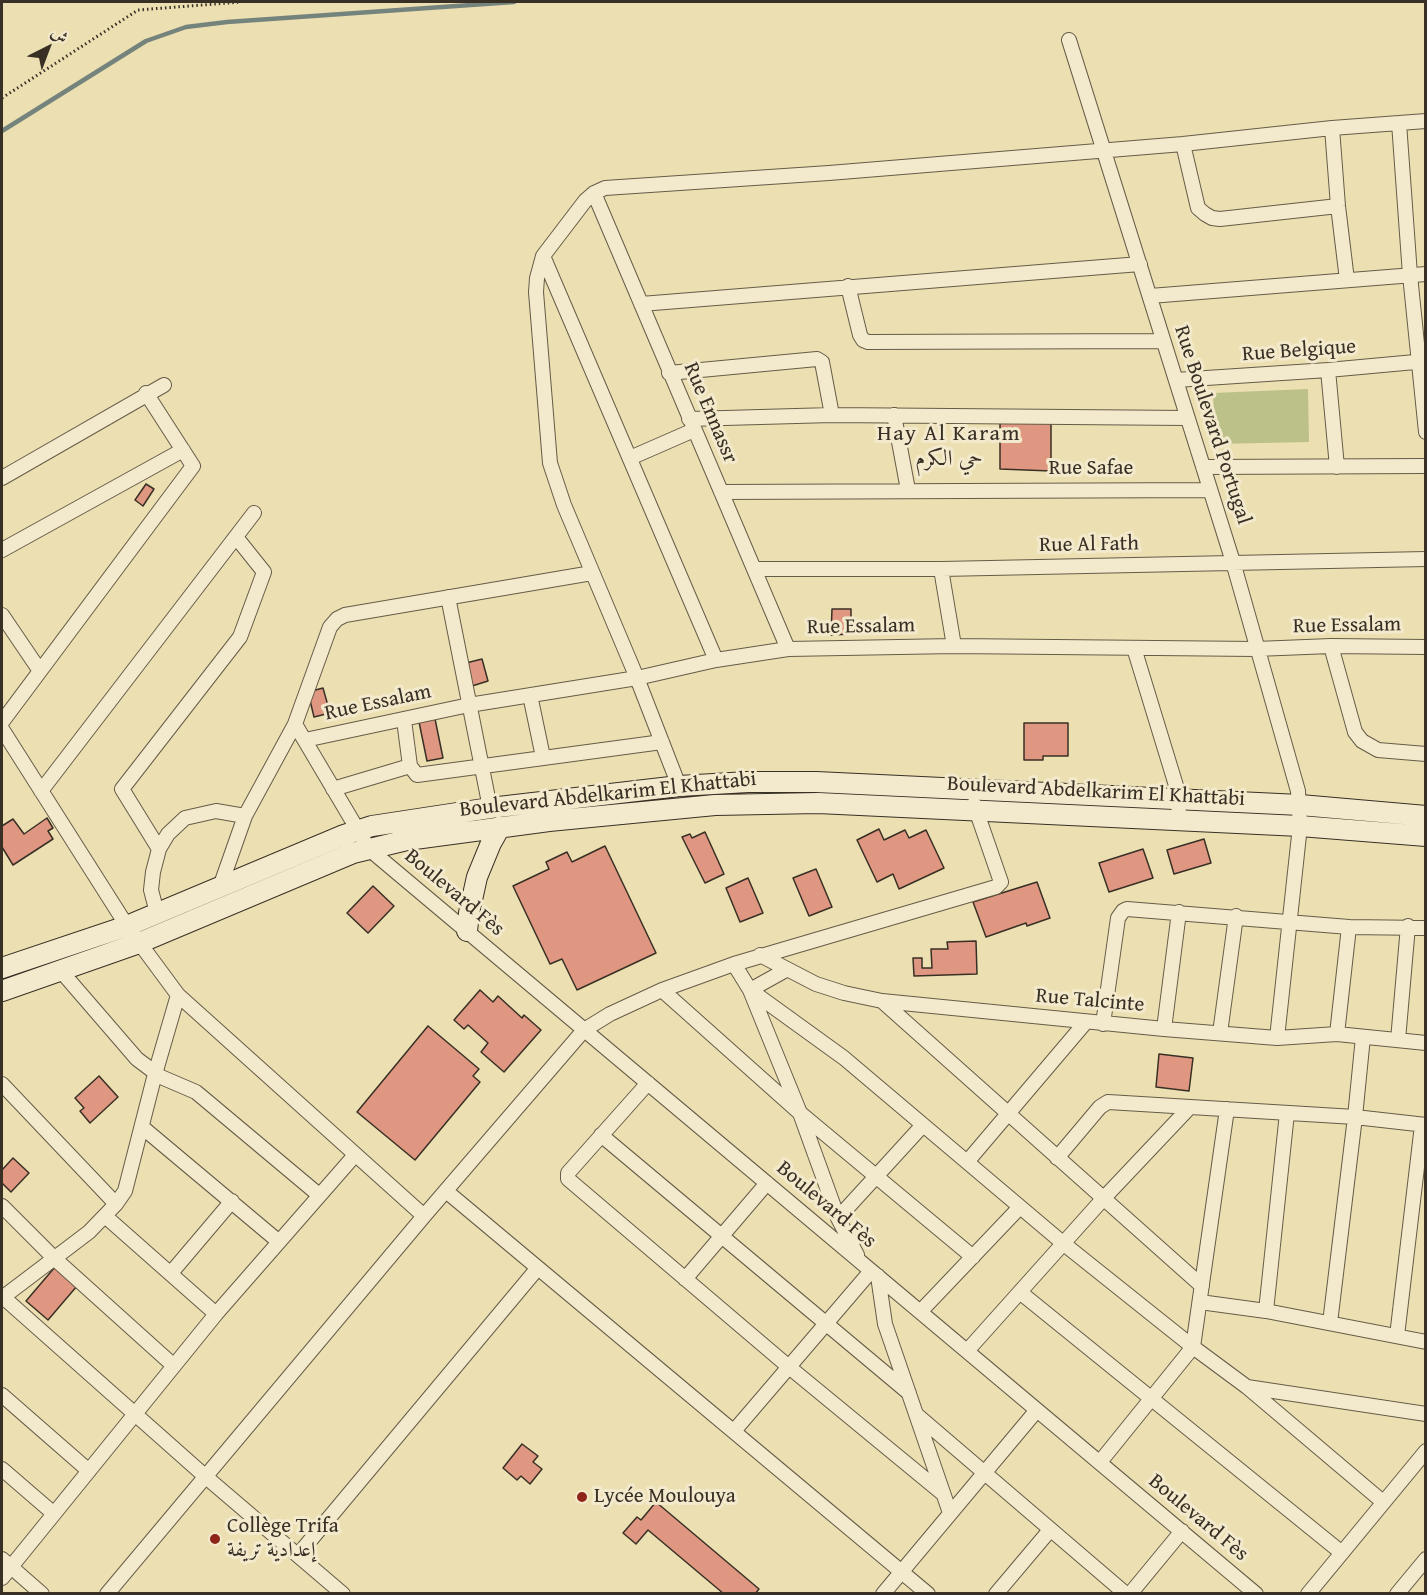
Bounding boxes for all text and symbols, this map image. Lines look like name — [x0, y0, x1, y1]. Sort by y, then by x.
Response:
north arrow — [18, 18, 78, 78]
text: ش — [46, 20, 74, 49]
street label: Rue Boulevard Portugal — [1168, 322, 1256, 528]
street label: Rue Belgique — [1241, 334, 1357, 368]
street label: Rue Ennassr — [677, 359, 743, 467]
district label: Hay Al Karam حي الكرم — [877, 421, 1021, 472]
street label: Rue Safae — [1049, 456, 1133, 482]
street label: Rue Al Fath — [1039, 532, 1139, 558]
street label: Rue Essalam — [1293, 612, 1401, 640]
street label: Rue Essalam — [807, 613, 915, 641]
street label: Rue Essalam — [322, 679, 434, 727]
street label: Boulevard Abdelkarim El Khattabi — [458, 767, 758, 823]
street label: Boulevard Abdelkarim El Khattabi — [946, 772, 1246, 812]
street label: Boulevard Fès — [399, 844, 509, 942]
street label: Rue Talcinte — [1035, 984, 1145, 1018]
street label: Boulevard Fès — [771, 1156, 881, 1254]
street label: Boulevard Fès — [1143, 1469, 1253, 1567]
place label: Lycée Moulouya — [594, 1484, 736, 1510]
marker: Lycée Moulouya — [575, 1490, 589, 1504]
place label: Collège Trifa إعدادية تريفة — [227, 1514, 339, 1564]
marker: Collège Trifa إعدادية تريفة — [208, 1532, 222, 1546]

